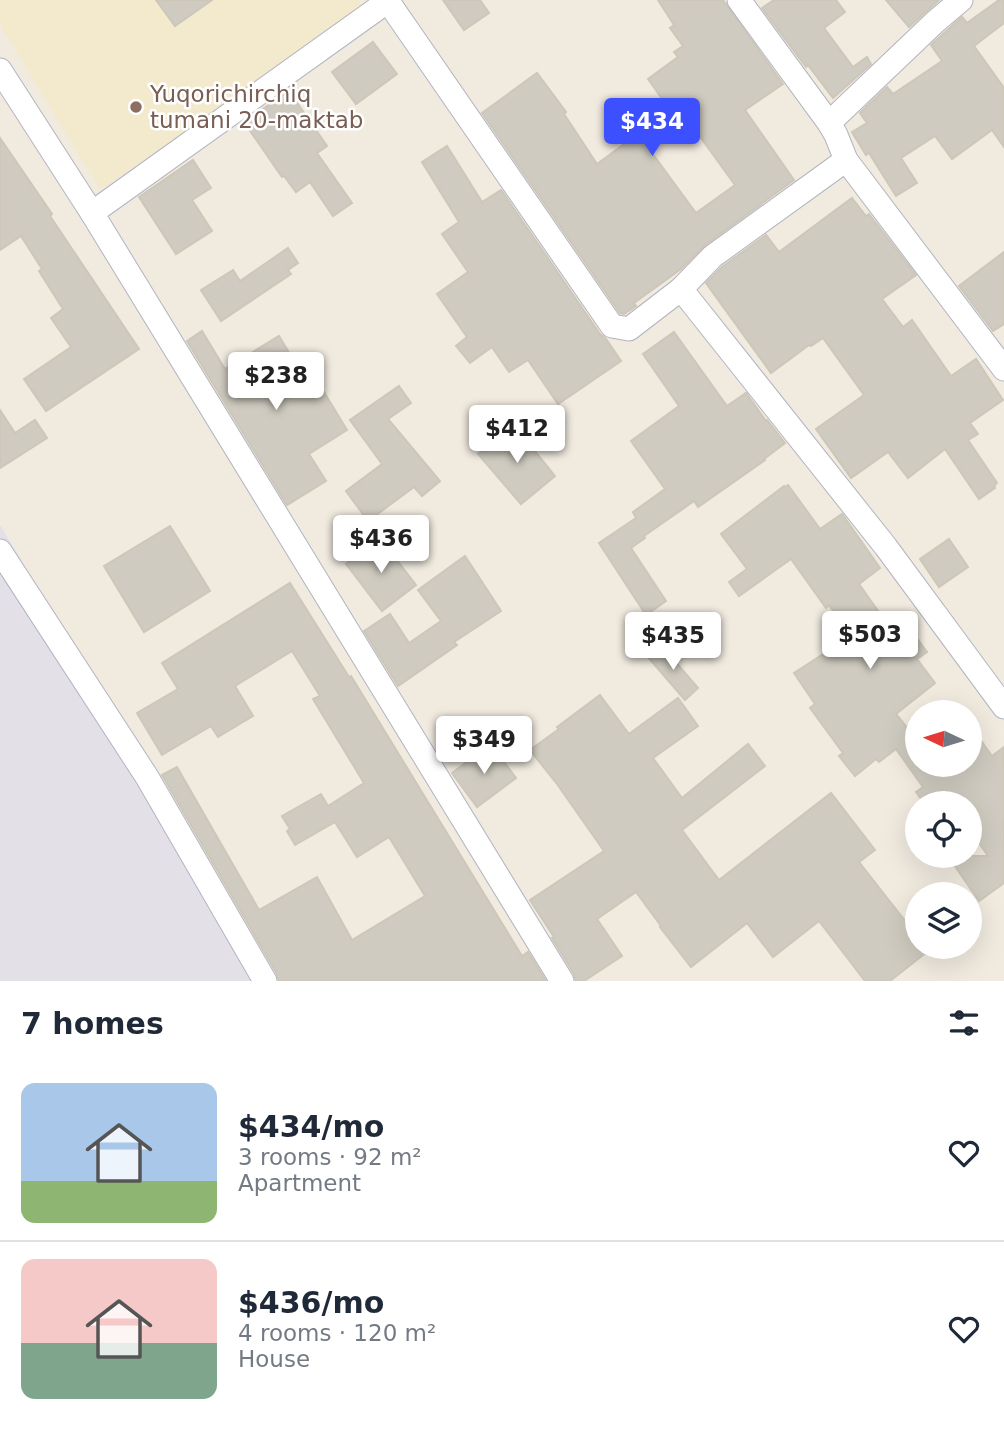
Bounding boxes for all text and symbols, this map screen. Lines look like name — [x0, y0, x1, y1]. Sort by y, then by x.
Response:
place label: Yuqorichirchiq tumani 20-maktab — [149, 81, 363, 133]
marker: Yuqorichirchiq tumani 20-maktab — [128, 99, 144, 115]
pin: $434 — [611, 99, 693, 158]
text: $434 — [620, 108, 684, 134]
pin: $238 — [235, 352, 317, 412]
text: $238 — [244, 362, 308, 388]
pin: $412 — [476, 406, 558, 465]
text: $412 — [485, 415, 549, 441]
pin: $436 — [340, 516, 422, 575]
text: $436 — [349, 525, 413, 551]
pin: $435 — [632, 612, 714, 672]
pin: $503 — [829, 612, 911, 671]
text: $503 — [838, 621, 902, 647]
text: $435 — [641, 622, 705, 648]
north arrow — [905, 700, 982, 777]
map controls — [905, 700, 982, 959]
pin: $349 — [443, 716, 525, 776]
text: $349 — [452, 726, 516, 752]
button: locate — [905, 791, 982, 868]
button: layers — [905, 882, 982, 959]
icon: filters — [945, 1004, 983, 1042]
text: 7 homes — [21, 1006, 164, 1041]
text: $434/mo — [238, 1109, 384, 1144]
icon: home — [77, 1111, 161, 1195]
icon: heart — [945, 1134, 983, 1172]
text: 3 rooms · 92 m² — [238, 1144, 422, 1170]
text: Apartment — [238, 1170, 361, 1196]
text: $436/mo — [238, 1285, 384, 1320]
icon: home — [77, 1287, 161, 1371]
icon: heart — [945, 1310, 983, 1348]
text: 4 rooms · 120 m² — [238, 1320, 436, 1346]
text: House — [238, 1346, 310, 1372]

